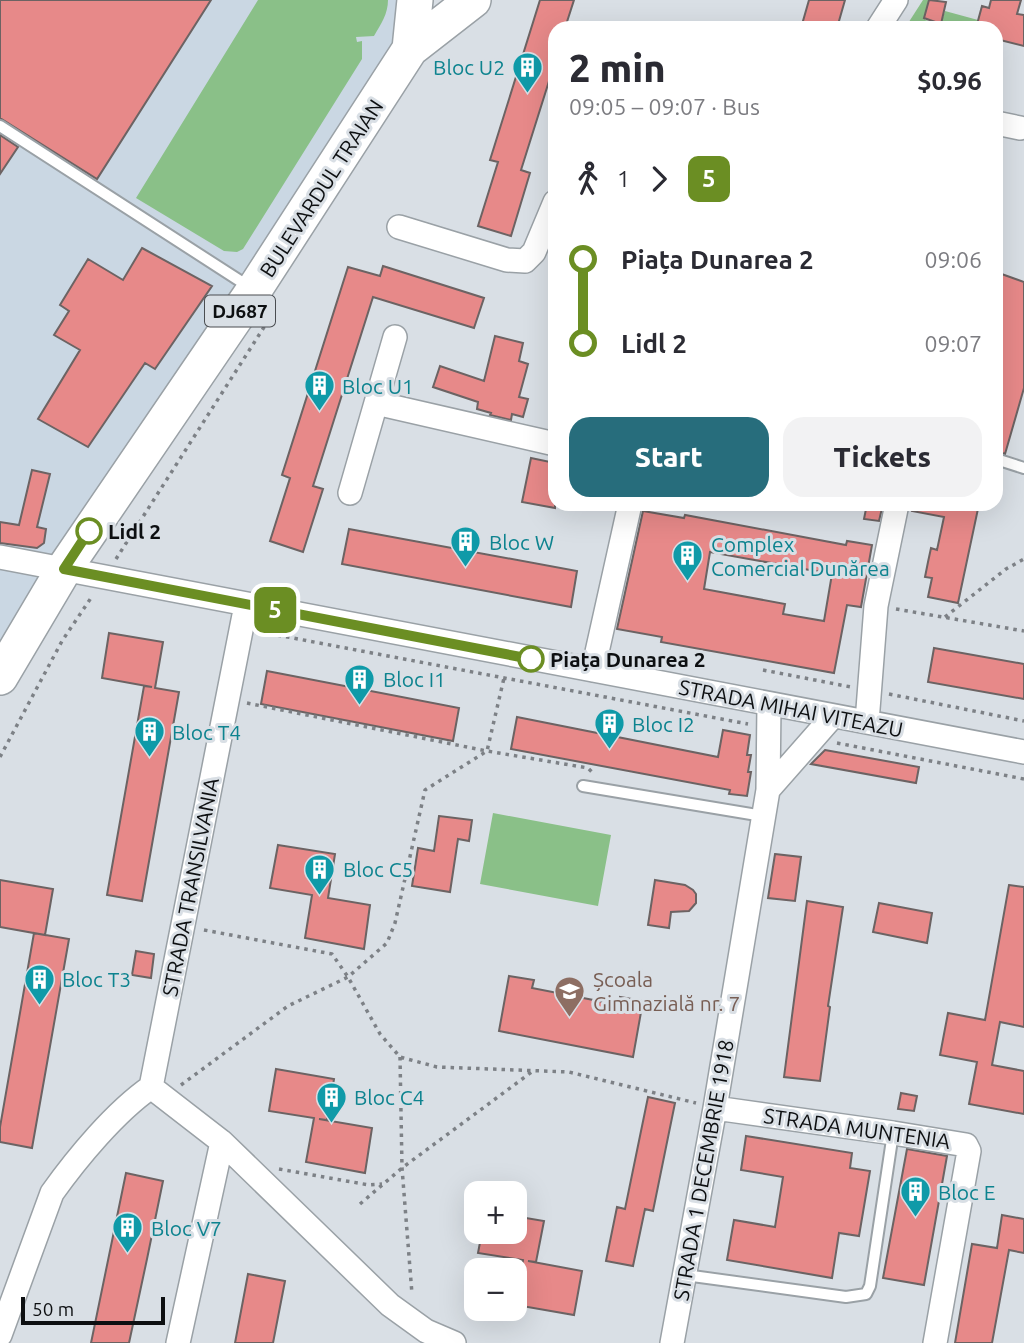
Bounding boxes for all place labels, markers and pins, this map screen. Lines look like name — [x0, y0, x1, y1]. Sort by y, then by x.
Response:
building icon: Bloc U2 — [511, 50, 545, 94]
place label: Bloc U2 — [433, 55, 505, 79]
building icon: Bloc U1 — [302, 369, 336, 413]
place label: Bloc U1 — [342, 374, 414, 398]
marker: Lidl 2 — [76, 518, 102, 544]
place label: Lidl 2 — [108, 519, 161, 543]
building icon: Bloc W — [449, 525, 483, 569]
place label: Bloc W — [489, 530, 554, 554]
place label: Complex Comercial Dunărea — [711, 532, 890, 580]
building icon: Complex Comercial Dunărea — [671, 539, 705, 583]
marker: Piața Dunarea 2 — [518, 646, 544, 672]
place label: Piața Dunarea 2 — [550, 647, 706, 671]
building icon: Bloc I1 — [343, 662, 377, 706]
place label: Bloc I1 — [383, 667, 446, 691]
building icon: Bloc I2 — [592, 707, 626, 751]
place label: Bloc I2 — [632, 712, 695, 736]
building icon: Bloc T4 — [132, 715, 166, 759]
place label: Bloc T4 — [172, 720, 241, 744]
building icon: Bloc C5 — [303, 852, 337, 896]
place label: Bloc C5 — [343, 857, 413, 881]
building icon: Bloc T3 — [22, 962, 56, 1006]
place label: Bloc T3 — [62, 967, 131, 991]
place label: Școala Gimnazială nr. 7 — [593, 967, 740, 1015]
school or university icon: Școala Gimnazială nr. 7 — [553, 974, 587, 1018]
building icon: Bloc C4 — [314, 1080, 348, 1124]
place label: Bloc C4 — [354, 1085, 424, 1109]
building icon: Bloc E — [898, 1175, 932, 1219]
place label: Bloc E — [938, 1180, 995, 1204]
building icon: Bloc V7 — [111, 1211, 145, 1255]
place label: Bloc V7 — [151, 1216, 222, 1240]

